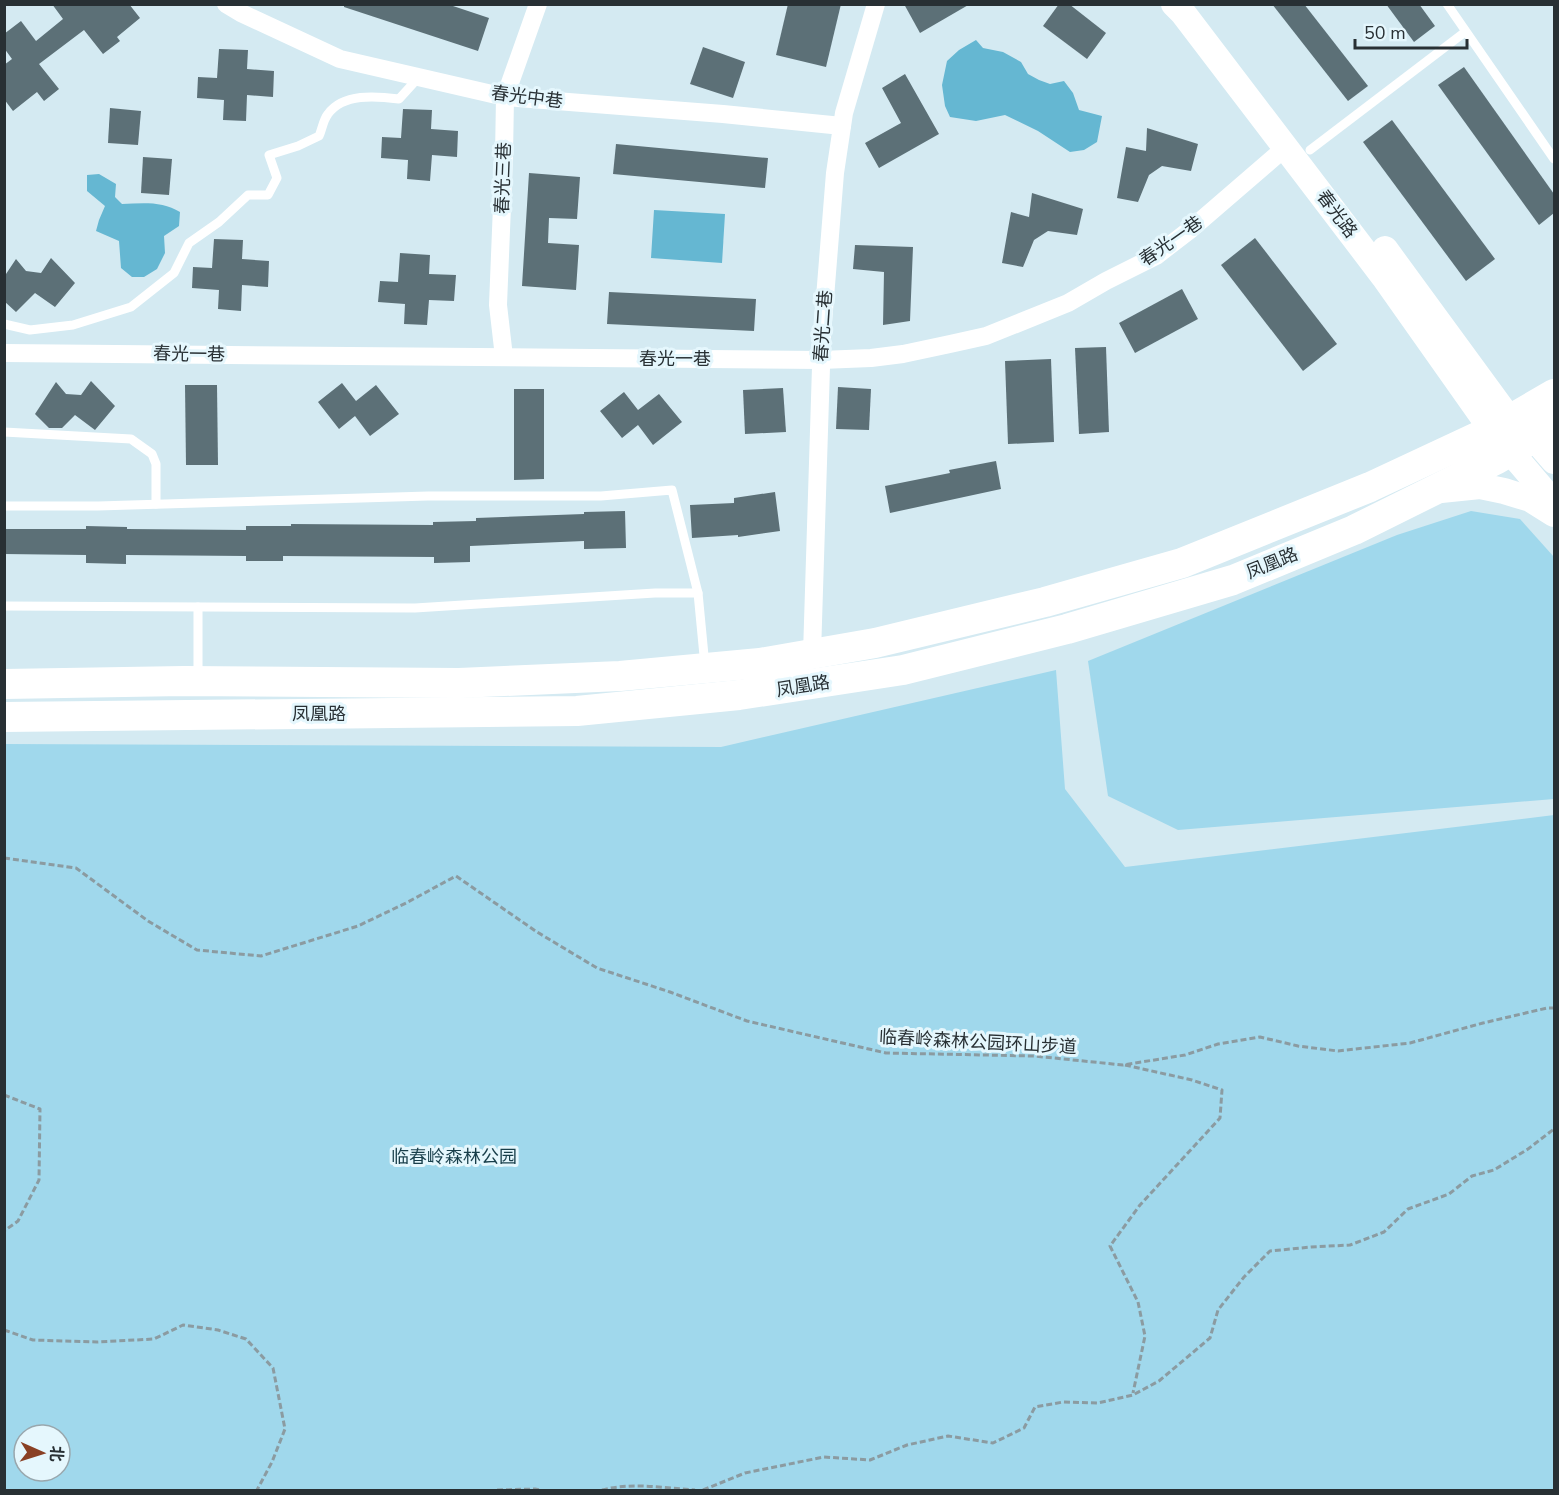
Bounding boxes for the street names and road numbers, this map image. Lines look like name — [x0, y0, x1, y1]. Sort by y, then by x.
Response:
street label: 春光中巷 — [490, 81, 564, 113]
street label: 春光三巷 — [490, 142, 516, 214]
street label: 春光路 — [1311, 185, 1363, 243]
street label: 春光一巷 — [1135, 211, 1207, 271]
street label: 春光二巷 — [809, 289, 837, 363]
street label: 春光一巷 — [153, 341, 225, 367]
street label: 春光一巷 — [639, 347, 711, 371]
street label: 凤凰路 — [1242, 542, 1302, 584]
street label: 凤凰路 — [774, 670, 832, 702]
street label: 凤凰路 — [292, 702, 346, 726]
street label: 临春岭森林公园环山步道 — [879, 1025, 1077, 1059]

